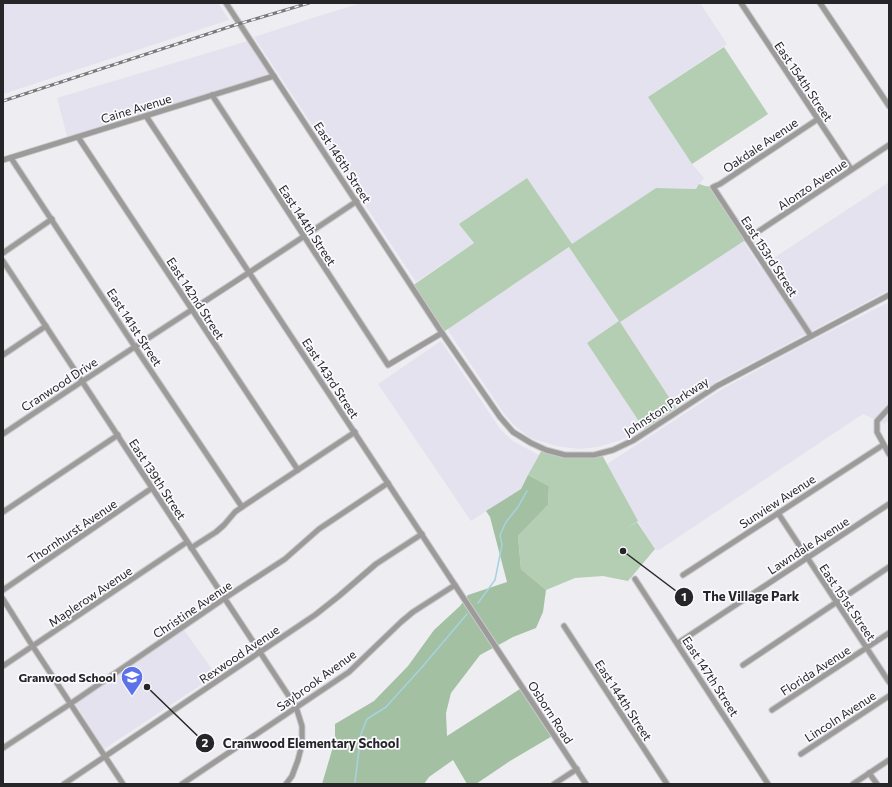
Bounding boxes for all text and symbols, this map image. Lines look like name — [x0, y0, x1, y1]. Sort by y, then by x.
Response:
street label: East 154th Street — [772, 38, 836, 124]
street label: Caine Avenue — [99, 91, 173, 125]
street label: Oakdale Avenue — [720, 115, 800, 175]
street label: East 146th Street — [312, 119, 374, 205]
street label: Alonzo Avenue — [775, 156, 849, 212]
street label: East 144th Street — [277, 182, 339, 268]
street label: East 153rd Street — [739, 213, 801, 299]
street label: East 142nd Street — [164, 254, 228, 342]
street label: East 141st Street — [105, 286, 165, 368]
street label: East 143rd Street — [300, 335, 362, 421]
street label: Cranwood Drive — [18, 354, 100, 414]
street label: Johnston Parkway — [621, 373, 711, 439]
street label: East 139th Street — [127, 436, 189, 522]
street label: Sunview Avenue — [736, 471, 818, 531]
street label: Thornhurst Avenue — [25, 496, 119, 566]
street label: Lawndale Avenue — [765, 513, 851, 577]
street label: East 151st Street — [817, 561, 879, 643]
street label: Maplerow Avenue — [46, 563, 134, 629]
street label: Christine Avenue — [150, 577, 234, 641]
callout: The Village Park — [674, 584, 807, 609]
text: The Village Park — [703, 588, 800, 604]
text: 1 — [681, 589, 687, 603]
street label: Rexwood Avenue — [196, 622, 282, 686]
street label: East 147th Street — [680, 633, 742, 719]
street label: Florida Avenue — [777, 642, 853, 698]
street label: Saybrook Avenue — [274, 647, 358, 713]
street label: East 144th Street — [593, 657, 655, 743]
school or university icon: Granwood School — [119, 664, 145, 697]
place label: Granwood School — [18, 670, 116, 684]
street label: Osborn Road — [526, 678, 576, 746]
street label: Lincoln Avenue — [802, 688, 878, 744]
callout: Cranwood Elementary School — [195, 731, 407, 756]
text: 2 — [202, 735, 209, 749]
text: Cranwood Elementary School — [223, 735, 399, 751]

